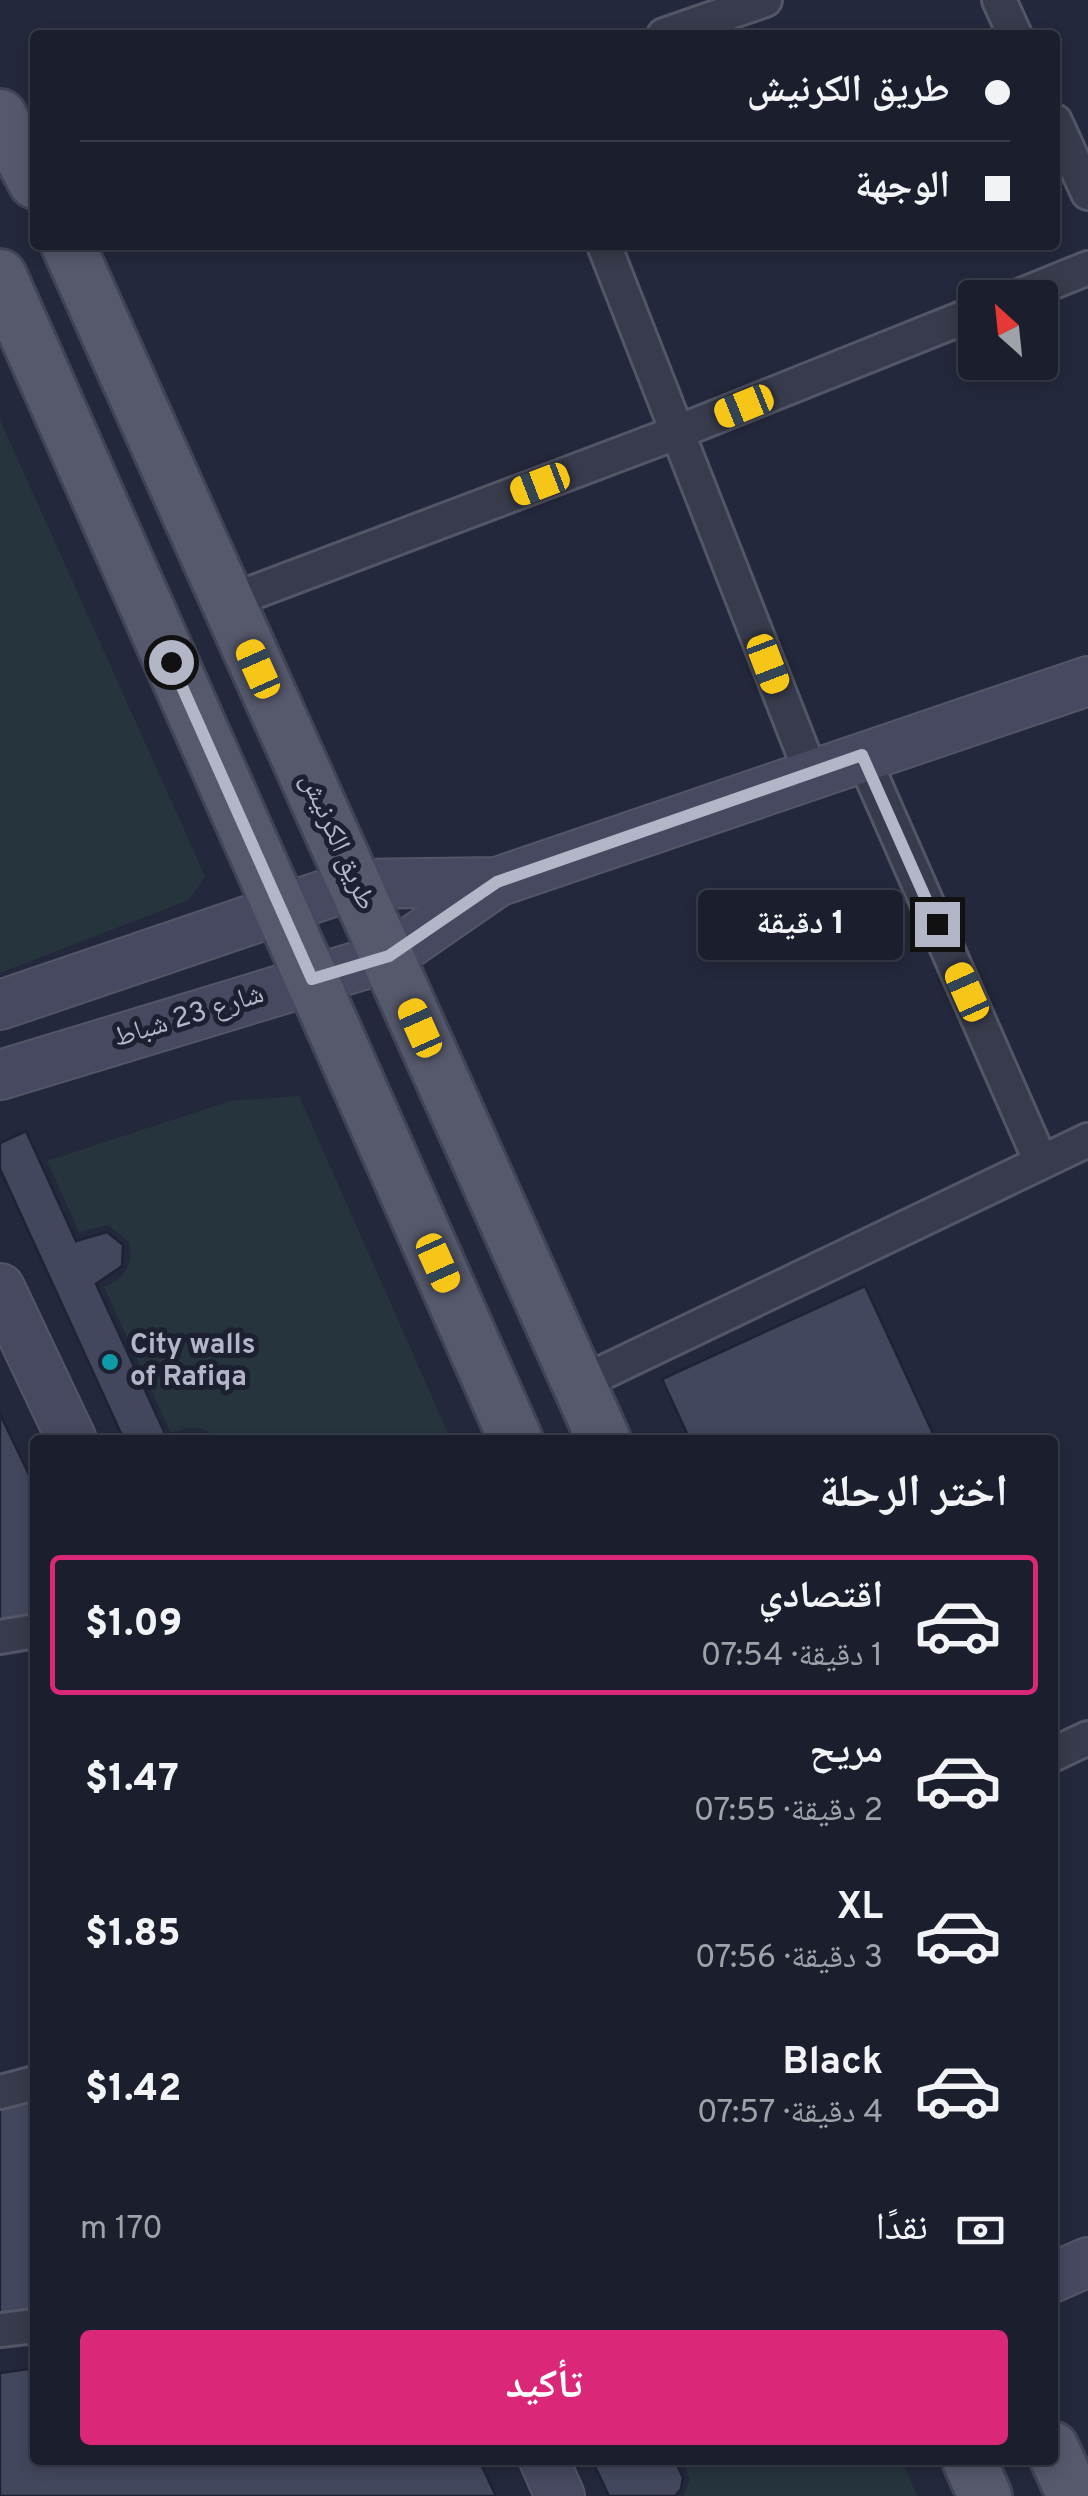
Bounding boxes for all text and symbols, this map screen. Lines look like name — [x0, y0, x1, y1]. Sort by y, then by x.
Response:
text: طريق الكرنيش — [747, 67, 950, 116]
text: الوجهة — [855, 163, 950, 212]
north arrow — [958, 280, 1058, 380]
map controls — [958, 280, 1058, 380]
car — [711, 381, 777, 431]
car — [507, 459, 573, 509]
car — [743, 631, 793, 697]
car — [232, 635, 284, 703]
route start — [149, 640, 194, 685]
street label: طريق الكرنيش — [291, 768, 383, 916]
callout: 1 دقيقة — [697, 889, 902, 959]
route end — [915, 902, 960, 947]
text: 1 دقيقة — [756, 905, 845, 945]
car — [941, 958, 993, 1026]
street label: شارع 23 شباط — [109, 977, 269, 1057]
car — [394, 994, 446, 1062]
car — [412, 1229, 464, 1297]
place label: City walls of Rafiqa — [130, 1328, 256, 1396]
marker: City walls of Rafiqa — [99, 1351, 121, 1373]
text: اختر الرحلة — [819, 1466, 1008, 1523]
text: اقتصادي — [759, 1573, 883, 1622]
icon: car — [913, 1580, 1003, 1670]
text: $1.09 — [85, 1601, 182, 1650]
text: 1 دقيقة · 07:54 — [701, 1637, 883, 1677]
text: مريح — [809, 1728, 883, 1777]
icon: car — [913, 1735, 1003, 1825]
text: $1.47 — [85, 1756, 179, 1805]
text: 2 دقيقة · 07:55 — [694, 1792, 883, 1832]
text: XL — [836, 1884, 883, 1933]
icon: car — [913, 1890, 1003, 1980]
text: $1.85 — [85, 1911, 181, 1960]
text: 3 دقيقة · 07:56 — [695, 1939, 883, 1979]
text: Black — [783, 2039, 883, 2088]
icon: car — [913, 2045, 1003, 2135]
text: $1.42 — [85, 2066, 181, 2115]
text: 4 دقيقة · 07:57 — [697, 2094, 883, 2134]
icon: cash — [953, 2203, 1008, 2258]
text: نقدًا — [876, 2205, 928, 2254]
text: 170 m — [80, 2210, 163, 2250]
button: تأكيد — [80, 2330, 1008, 2445]

